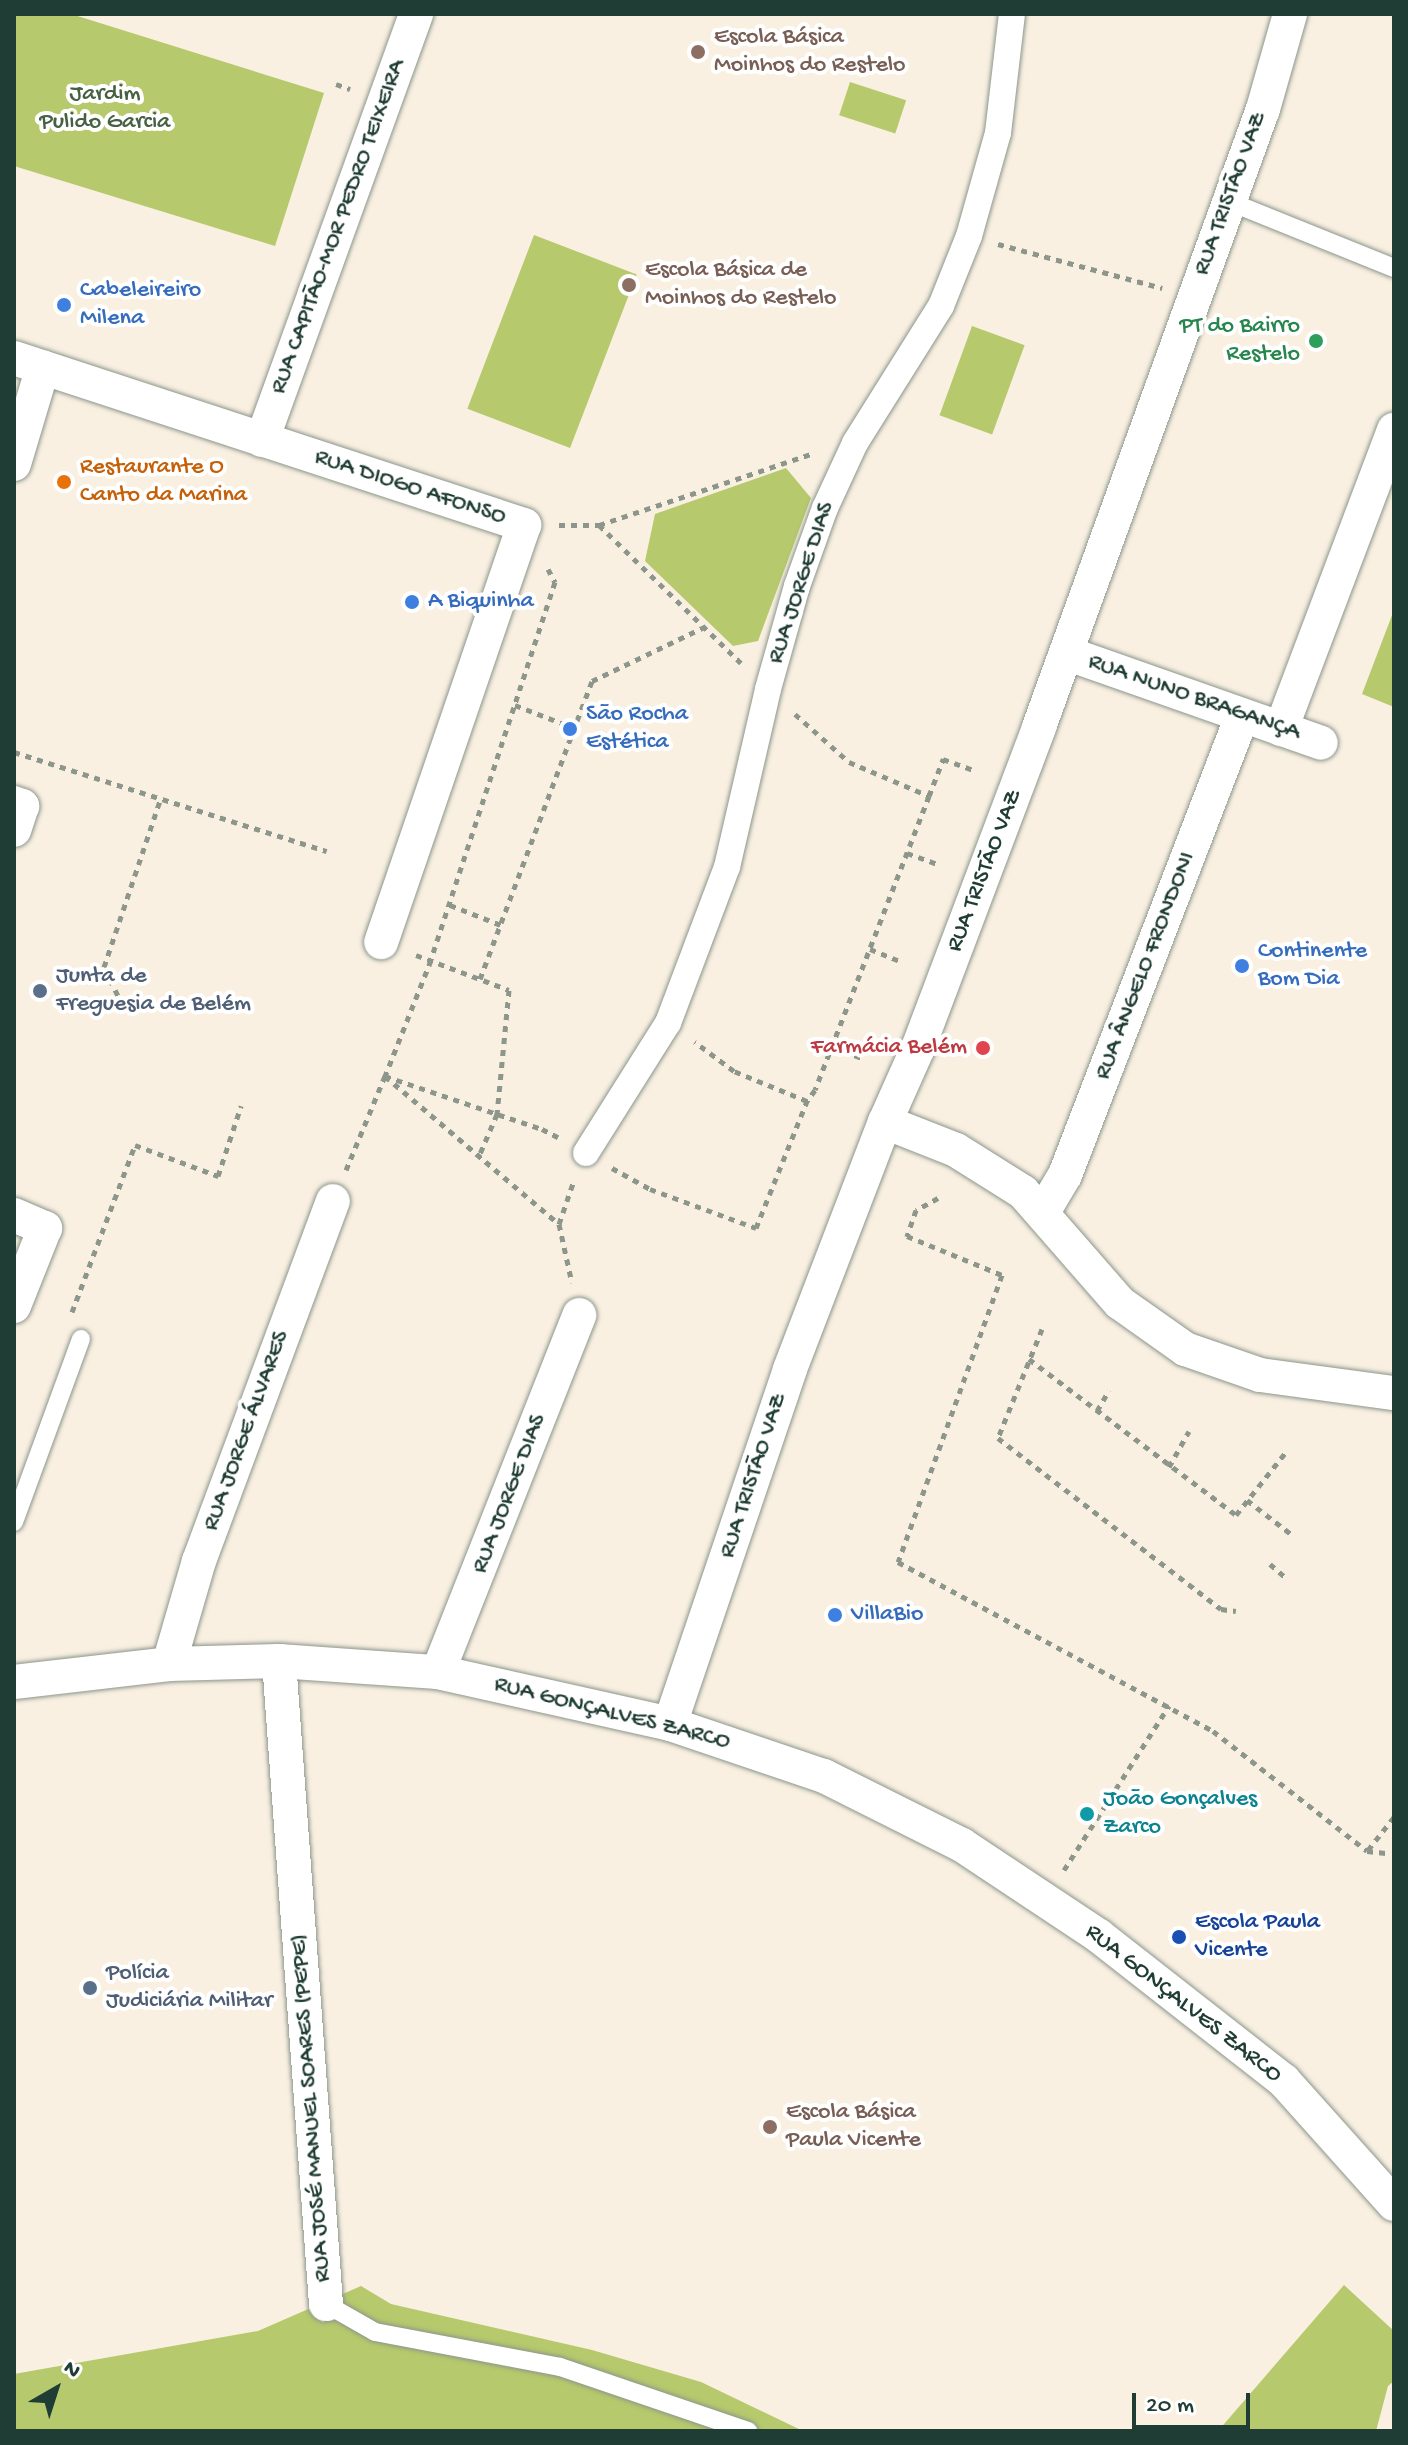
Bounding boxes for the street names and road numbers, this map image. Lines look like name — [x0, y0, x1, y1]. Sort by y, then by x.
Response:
street label: RUA CAPITÃO-MOR PEDRO TEIXEIRA — [265, 56, 413, 398]
street label: RUA TRISTÃO VAZ — [1188, 108, 1274, 280]
street label: RUA DIOGO AFONSO — [311, 443, 509, 533]
street label: RUA JORGE DIAS — [762, 498, 842, 668]
street label: RUA NUNO BRAGANÇA — [1084, 648, 1304, 748]
street label: RUA TRISTÃO VAZ — [941, 786, 1029, 956]
street label: RUA ÂNGELO FRONDONI — [1089, 848, 1203, 1084]
street label: RUA JORGE ÁLVARES — [197, 1327, 297, 1535]
street label: RUA TRISTÃO VAZ — [714, 1390, 794, 1562]
street label: RUA JORGE DIAS — [466, 1410, 554, 1578]
street label: RUA GONÇALVES ZARCO — [491, 1671, 733, 1757]
street label: RUA GONÇALVES ZARCO — [1079, 1918, 1287, 2090]
street label: RUA JOSÉ MANUEL SOARES (PEPE) — [285, 1933, 339, 2283]

